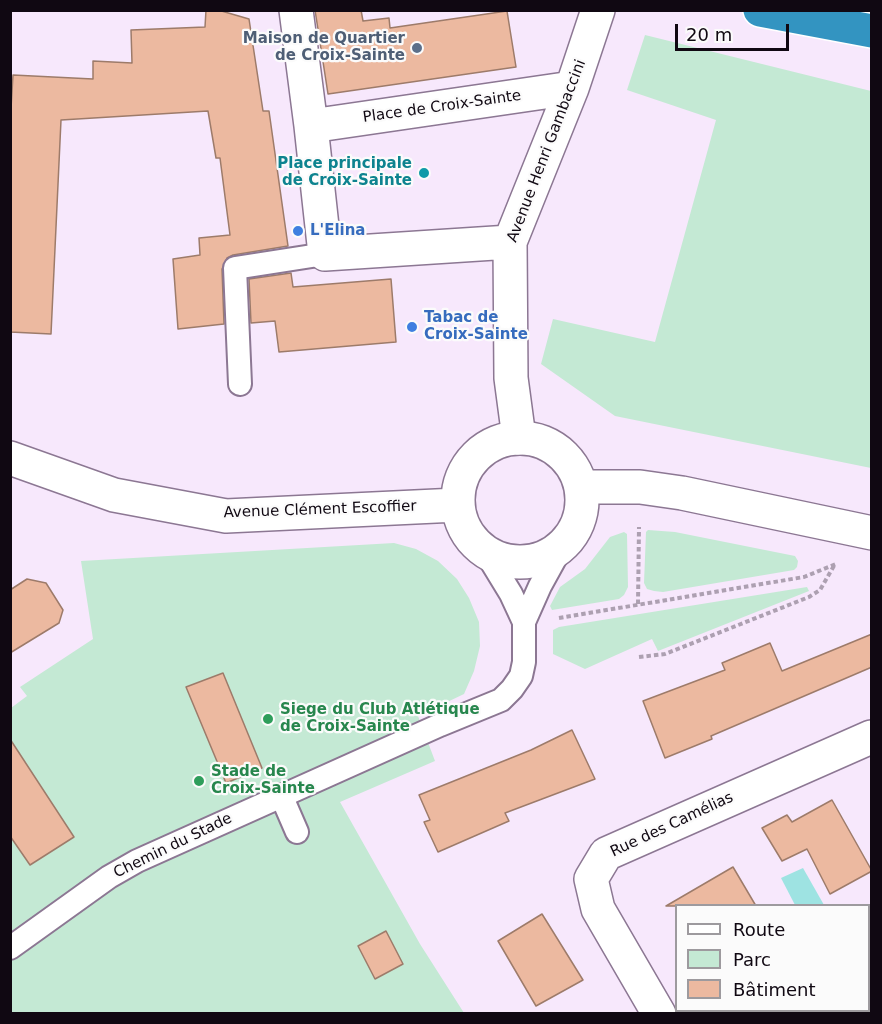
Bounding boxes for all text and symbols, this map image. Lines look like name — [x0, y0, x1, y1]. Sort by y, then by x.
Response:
scale bar — [678, 12, 792, 50]
text: 20 m — [686, 24, 732, 45]
place label: Maison de Quartier de Croix-Sainte — [243, 30, 405, 65]
marker: Maison de Quartier de Croix-Sainte — [410, 41, 424, 55]
street label: Avenue Henri Gambaccini — [504, 57, 590, 245]
street label: Place de Croix-Sainte — [362, 87, 522, 127]
place label: Place principale de Croix-Sainte — [277, 155, 412, 190]
marker: Place principale de Croix-Sainte — [417, 166, 431, 180]
place label: L'Elina — [310, 222, 365, 240]
marker: L'Elina — [291, 224, 305, 238]
place label: Tabac de Croix-Sainte — [424, 309, 528, 344]
marker: Tabac de Croix-Sainte — [405, 320, 419, 334]
street label: Avenue Clément Escoffier — [223, 498, 417, 522]
place label: Siege du Club Atlétique de Croix-Sainte — [280, 701, 480, 736]
marker: Siege du Club Atlétique de Croix-Sainte — [261, 712, 275, 726]
place label: Stade de Croix-Sainte — [211, 763, 315, 798]
marker: Stade de Croix-Sainte — [192, 774, 206, 788]
street label: Rue des Camélias — [608, 789, 736, 861]
street label: Chemin du Stade — [111, 810, 235, 882]
legend — [675, 904, 870, 1012]
text: Route — [733, 919, 785, 940]
text: Parc — [733, 949, 771, 970]
text: Bâtiment — [733, 979, 816, 1000]

